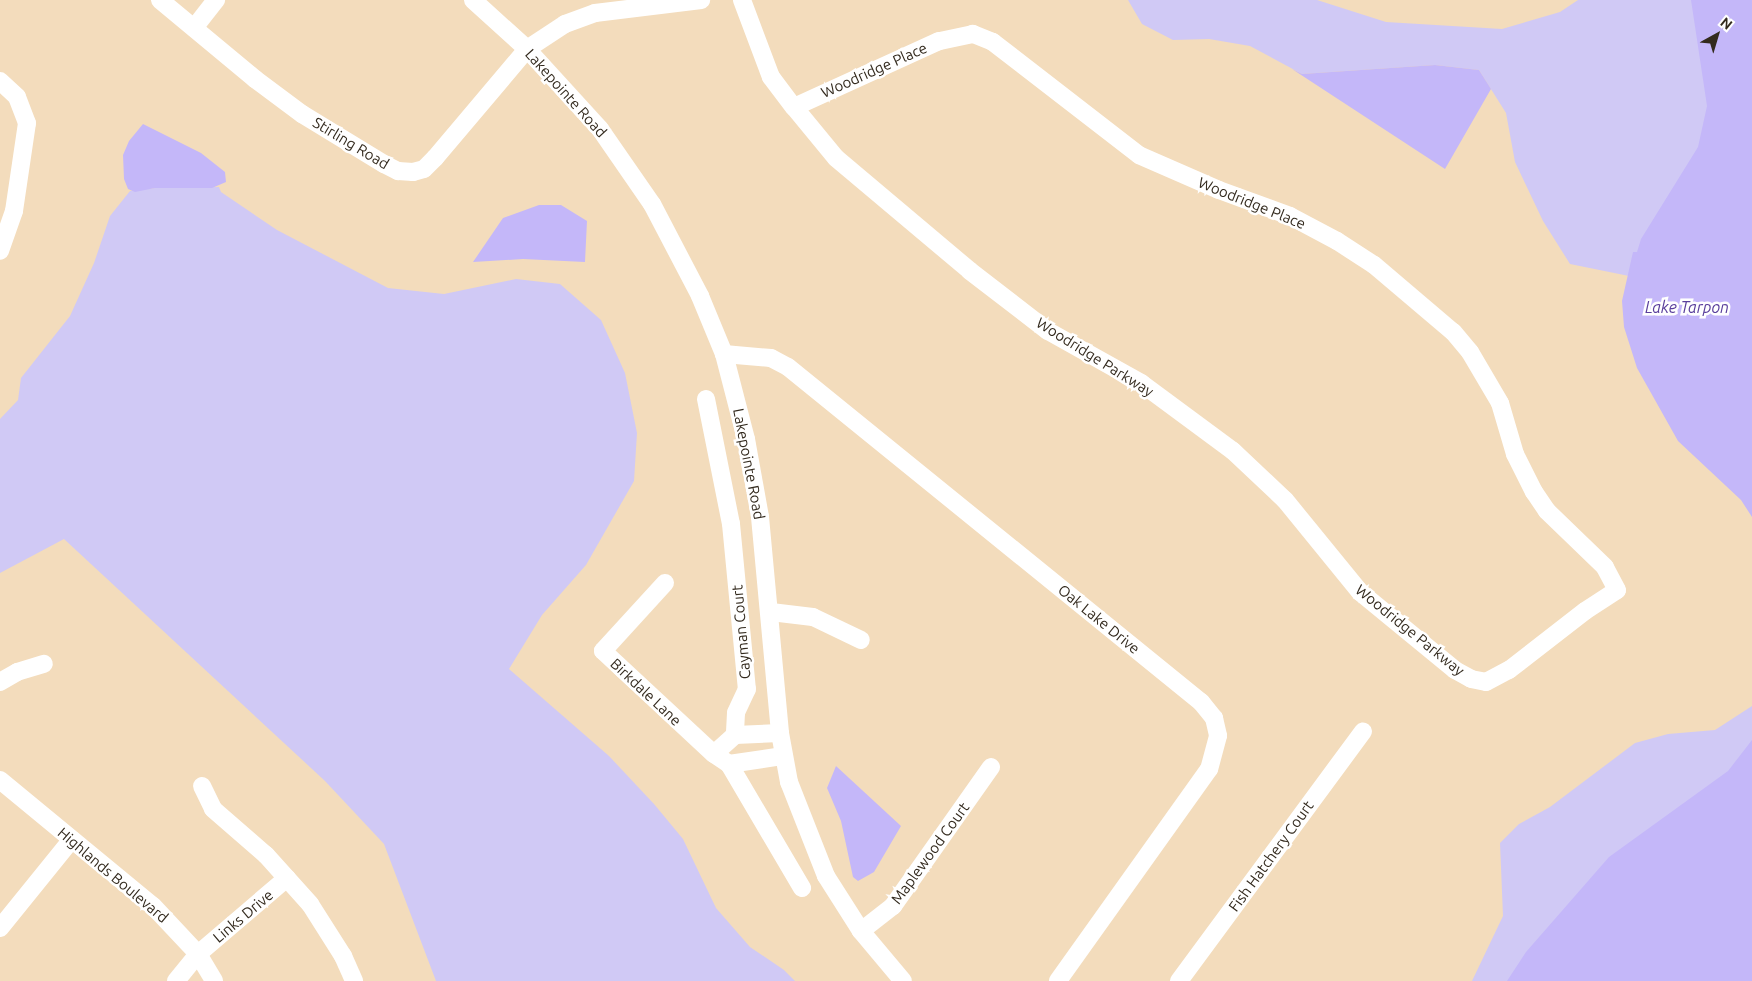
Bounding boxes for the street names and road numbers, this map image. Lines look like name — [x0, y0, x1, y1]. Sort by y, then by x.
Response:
street label: Woodridge Place — [818, 39, 930, 101]
street label: Lakepointe Road — [522, 45, 610, 141]
street label: Stirling Road — [310, 113, 392, 173]
street label: Woodridge Place — [1196, 173, 1308, 233]
street label: Woodridge Parkway — [1033, 314, 1157, 400]
street label: Lakepointe Road — [729, 407, 769, 521]
street label: Oak Lake Drive — [1054, 580, 1144, 658]
street label: Woodridge Parkway — [1352, 581, 1468, 679]
street label: Cayman Court — [728, 584, 754, 680]
street label: Birkdale Lane — [607, 655, 685, 729]
street label: Fish Hatchery Court — [1225, 797, 1317, 915]
street label: Maplewood Court — [887, 799, 973, 907]
street label: Highlands Boulevard — [54, 824, 172, 926]
street label: Links Drive — [209, 886, 277, 946]

